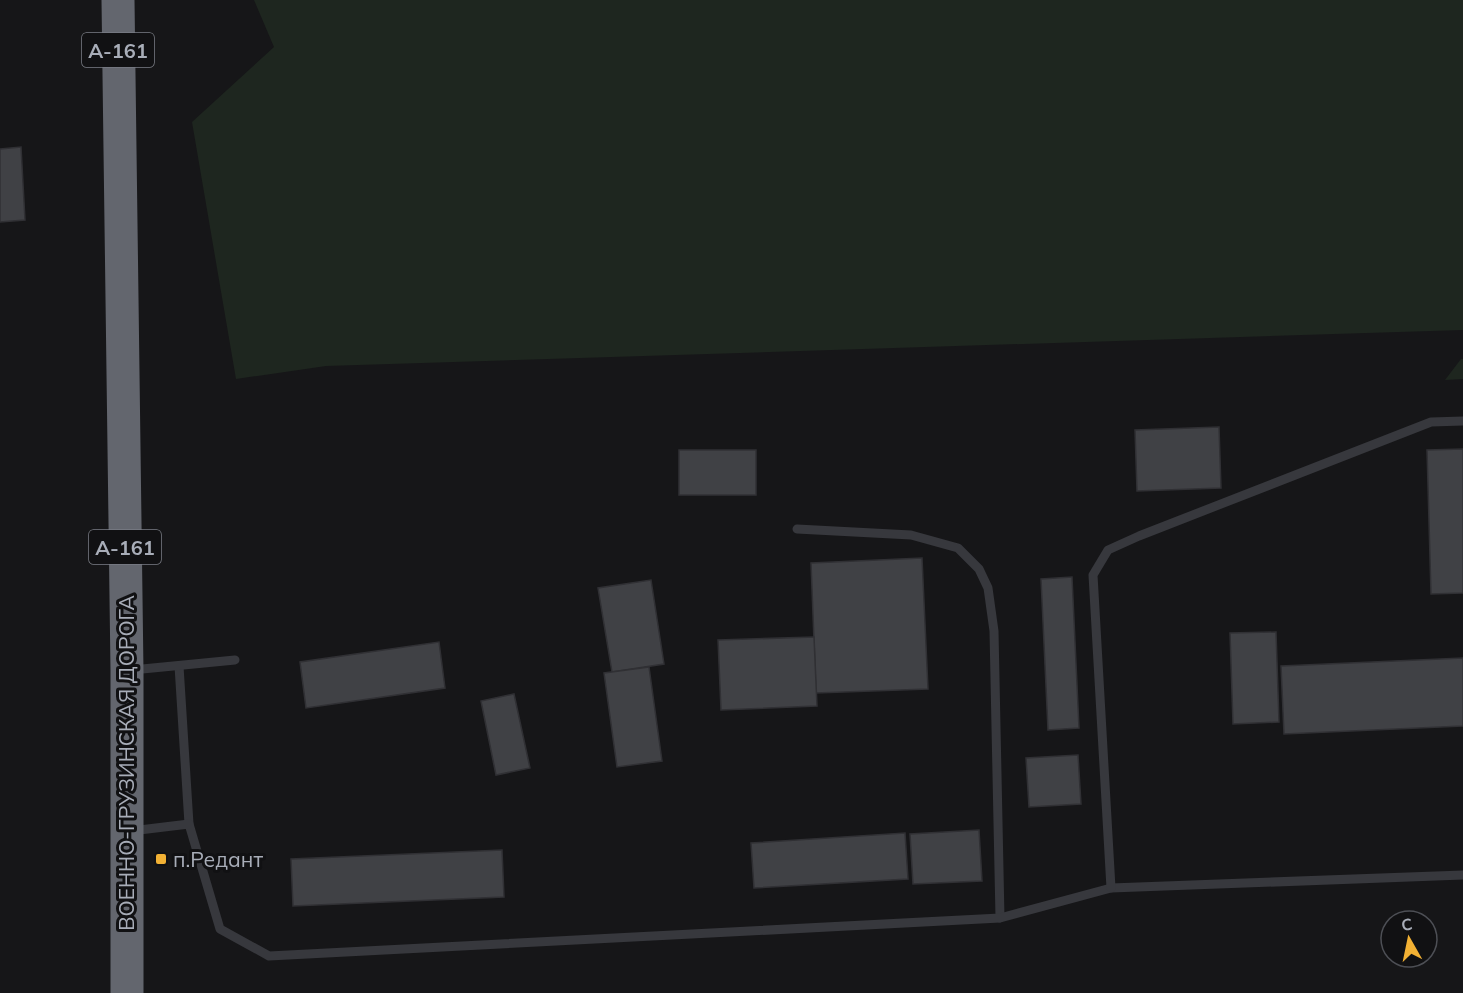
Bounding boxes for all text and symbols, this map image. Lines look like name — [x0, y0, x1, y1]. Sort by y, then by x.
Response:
road number: А-161 — [82, 33, 154, 67]
road number: А-161 — [89, 530, 161, 564]
street label: ВОЕННО-ГРУЗИНСКАЯ ДОРОГА — [113, 595, 139, 931]
place label: п.Редант — [173, 846, 263, 872]
marker: п.Редант — [154, 852, 168, 866]
north arrow — [1379, 909, 1439, 969]
text: С — [1400, 913, 1414, 935]

